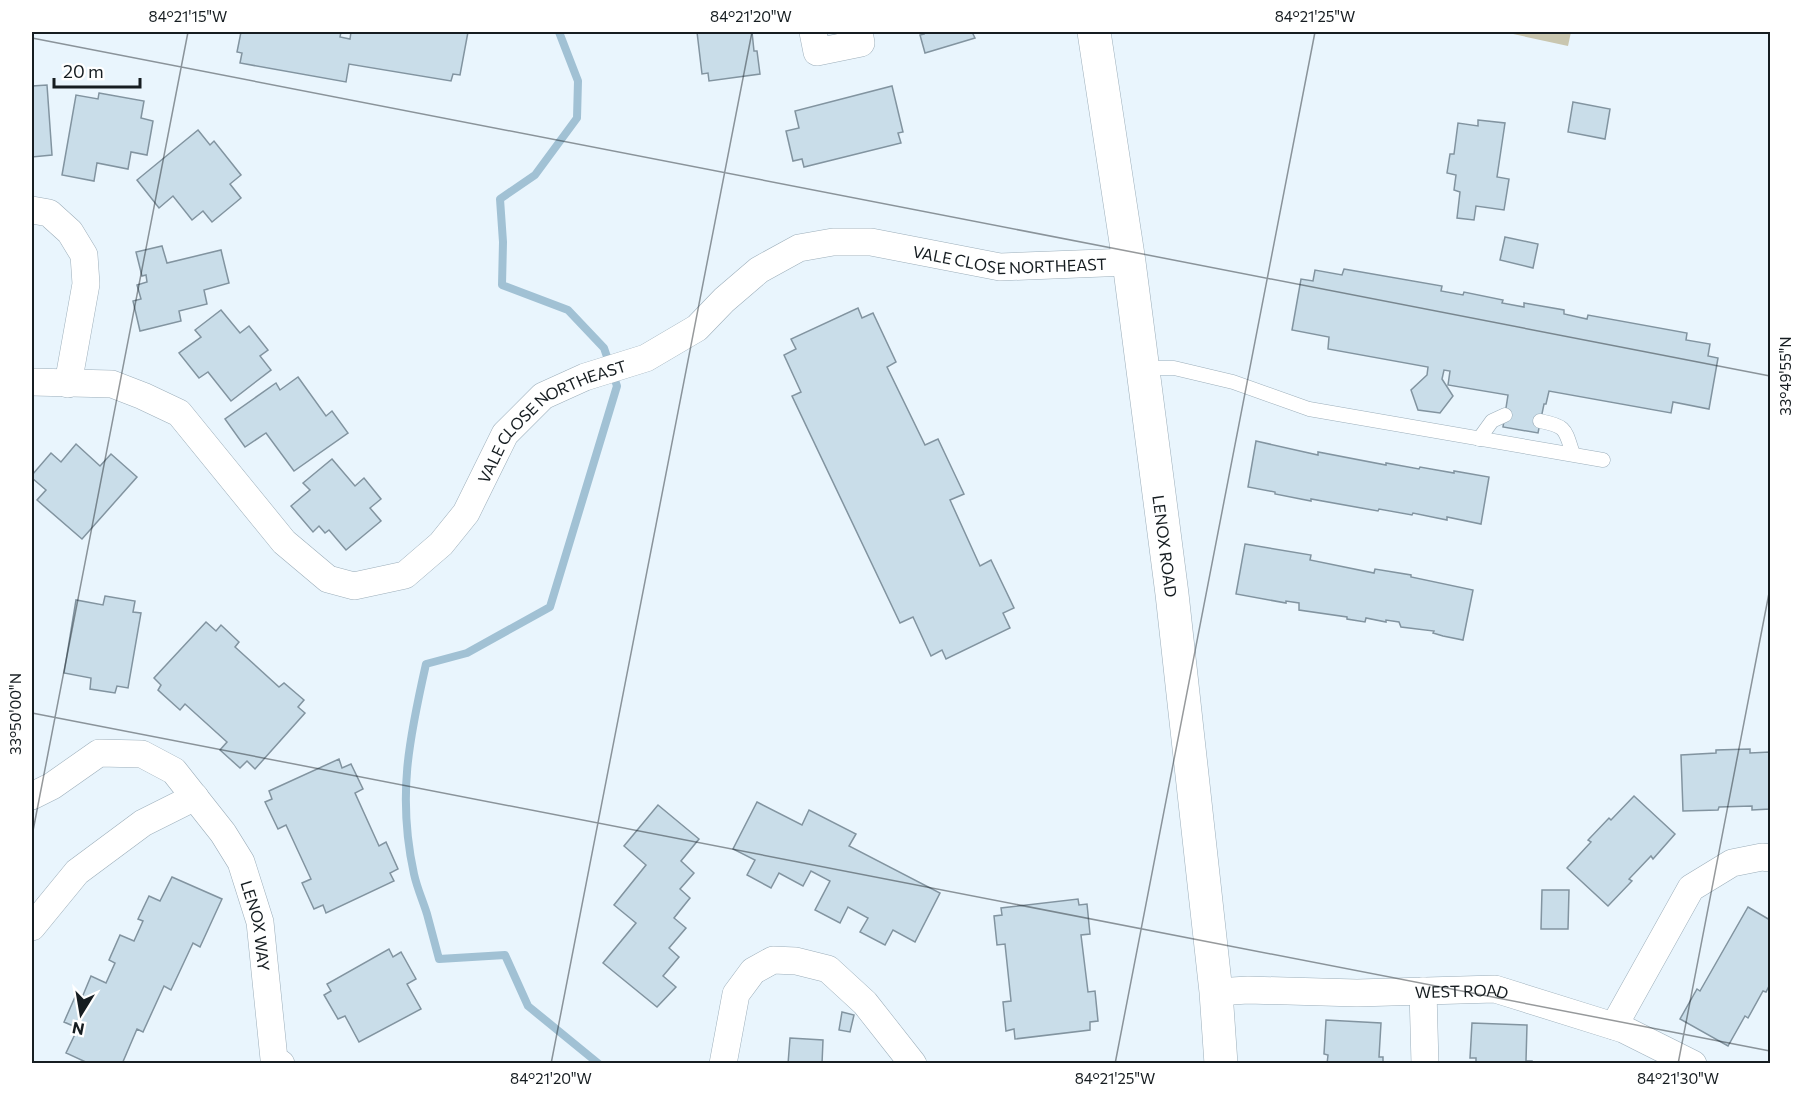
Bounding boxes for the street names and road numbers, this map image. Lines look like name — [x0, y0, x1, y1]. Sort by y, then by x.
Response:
street label: VALE CLOSE NORTHEAST — [911, 241, 1107, 277]
street label: VALE CLOSE NORTHEAST — [473, 355, 628, 486]
street label: LENOX ROAD — [1150, 494, 1182, 598]
street label: LENOX WAY — [238, 878, 274, 972]
street label: WEST ROAD — [1414, 979, 1511, 1002]

